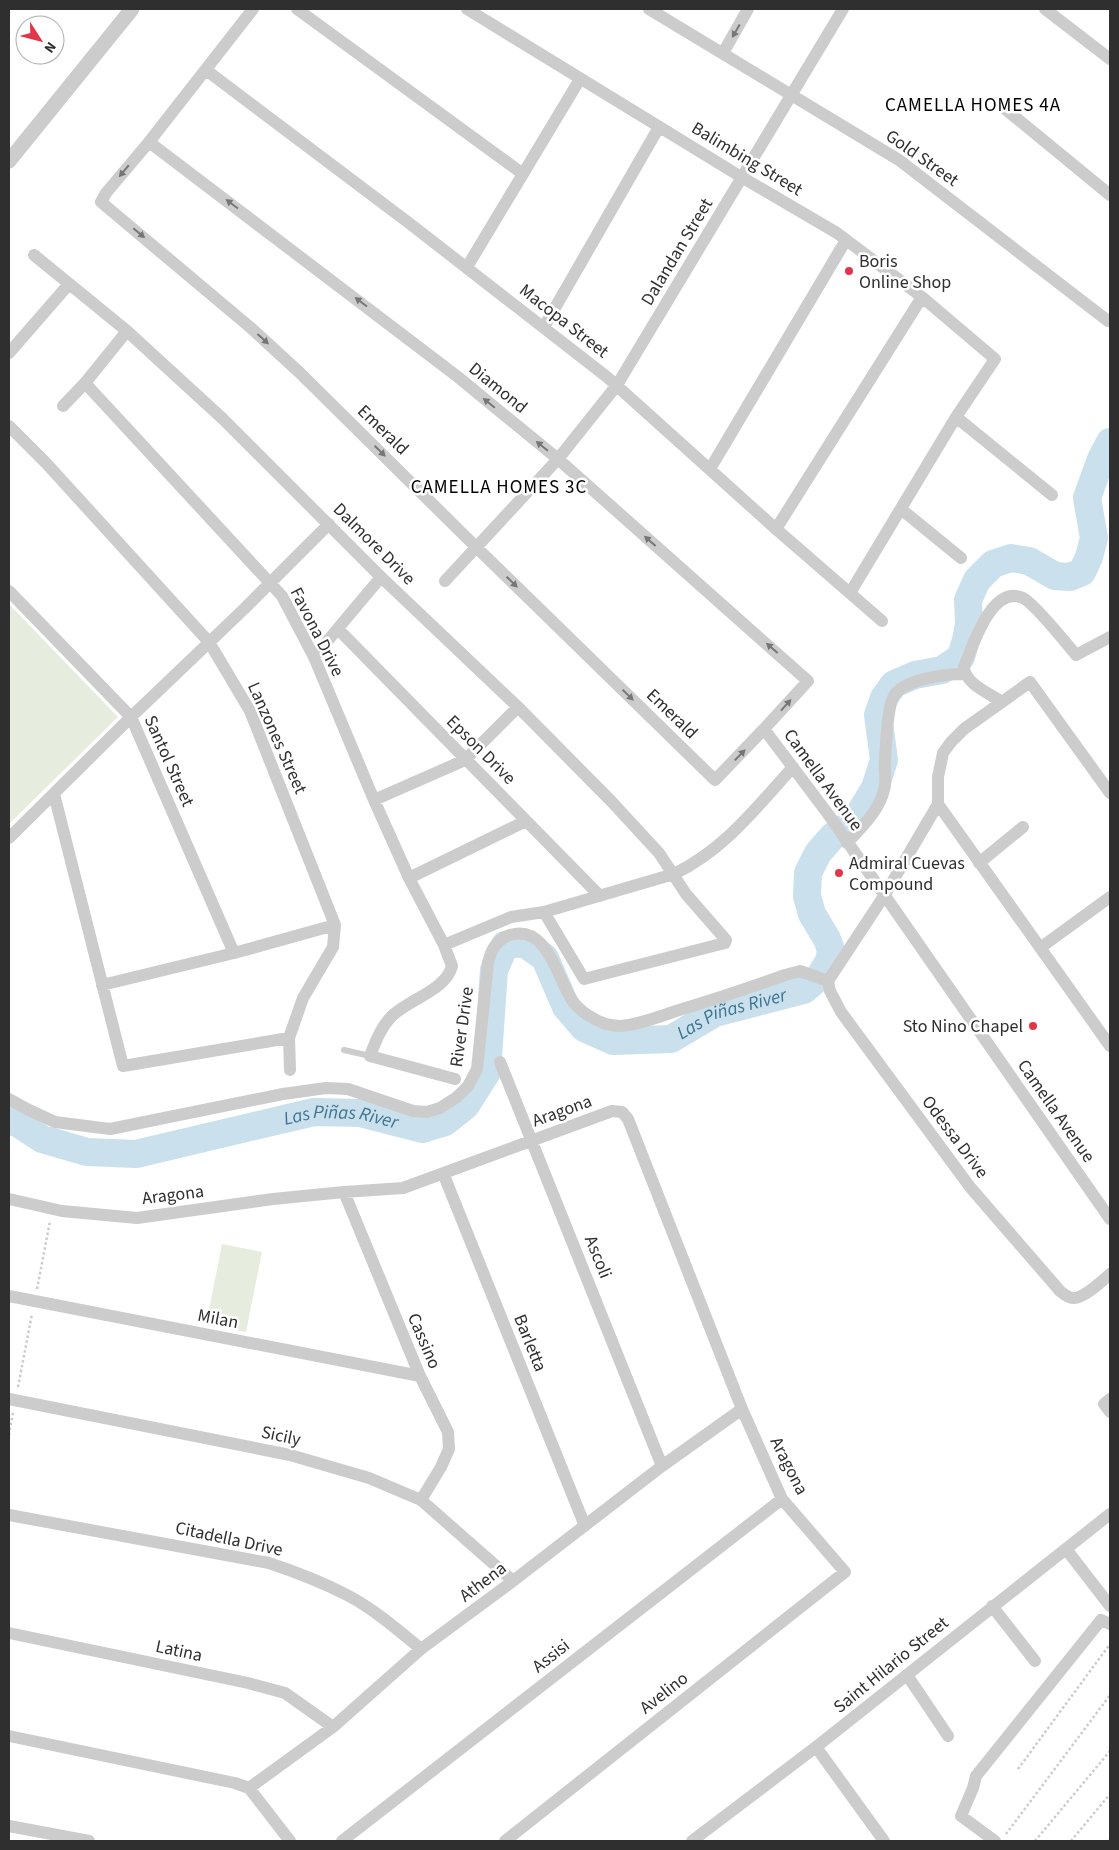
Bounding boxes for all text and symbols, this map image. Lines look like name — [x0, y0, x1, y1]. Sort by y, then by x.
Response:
north arrow — [15, 15, 65, 65]
one-way arrow — [732, 24, 740, 39]
text: N — [39, 37, 61, 57]
district label: CAMELLA HOMES 4A — [885, 92, 1061, 119]
street label: Balimbing Street — [687, 116, 807, 202]
street label: Gold Street — [880, 124, 964, 192]
one-way arrow — [118, 164, 129, 177]
street label: Dalandan Street — [635, 194, 719, 310]
one-way arrow — [225, 199, 239, 209]
one-way arrow — [132, 228, 145, 239]
place label: Boris Online Shop — [859, 249, 951, 295]
marker: Boris Online Shop — [843, 265, 855, 277]
street label: Macopa Street — [514, 278, 614, 364]
one-way arrow — [355, 297, 368, 308]
one-way arrow — [256, 333, 268, 345]
street label: Diamond — [463, 357, 533, 419]
one-way arrow — [483, 397, 496, 408]
street label: Emerald — [352, 399, 414, 461]
one-way arrow — [536, 441, 549, 452]
one-way arrow — [374, 445, 386, 457]
district label: CAMELLA HOMES 3C — [411, 474, 587, 501]
street label: Dalmore Drive — [327, 497, 421, 591]
one-way arrow — [644, 535, 656, 547]
one-way arrow — [505, 576, 517, 588]
street label: Favona Drive — [284, 583, 350, 681]
one-way arrow — [765, 643, 778, 654]
street label: Lanzones Street — [241, 678, 313, 798]
street label: Emerald — [641, 683, 703, 745]
one-way arrow — [622, 689, 634, 701]
one-way arrow — [780, 699, 791, 711]
street label: Epson Drive — [441, 710, 521, 790]
street label: Santol Street — [138, 711, 200, 811]
street label: Camella Avenue — [777, 724, 869, 836]
one-way arrow — [734, 749, 746, 761]
place label: Admiral Cuevas Compound — [849, 851, 965, 897]
marker: Admiral Cuevas Compound — [833, 867, 845, 879]
water label: Las Piñas River — [672, 981, 791, 1046]
street label: River Drive — [444, 985, 480, 1069]
place label: Sto Nino Chapel — [903, 1014, 1023, 1039]
marker: Sto Nino Chapel — [1027, 1020, 1039, 1032]
street label: Camella Avenue — [1011, 1054, 1101, 1168]
street label: Aragona — [529, 1089, 595, 1133]
street label: Odessa Drive — [916, 1090, 994, 1184]
water label: Las Piñas River — [281, 1098, 403, 1136]
street label: Aragona — [141, 1179, 205, 1211]
street label: Ascoli — [578, 1232, 618, 1282]
street label: Milan — [195, 1303, 241, 1335]
street label: Cassino — [401, 1309, 447, 1373]
street label: Barletta — [507, 1311, 553, 1375]
street label: Sicily — [259, 1420, 304, 1452]
street label: Aragona — [764, 1433, 814, 1499]
street label: Citadella Drive — [173, 1515, 285, 1563]
street label: Athena — [454, 1556, 512, 1608]
street label: Saint Hilario Street — [828, 1611, 954, 1719]
street label: Assisi — [527, 1633, 575, 1679]
street label: Latina — [153, 1634, 205, 1668]
street label: Avelino — [634, 1666, 694, 1720]

